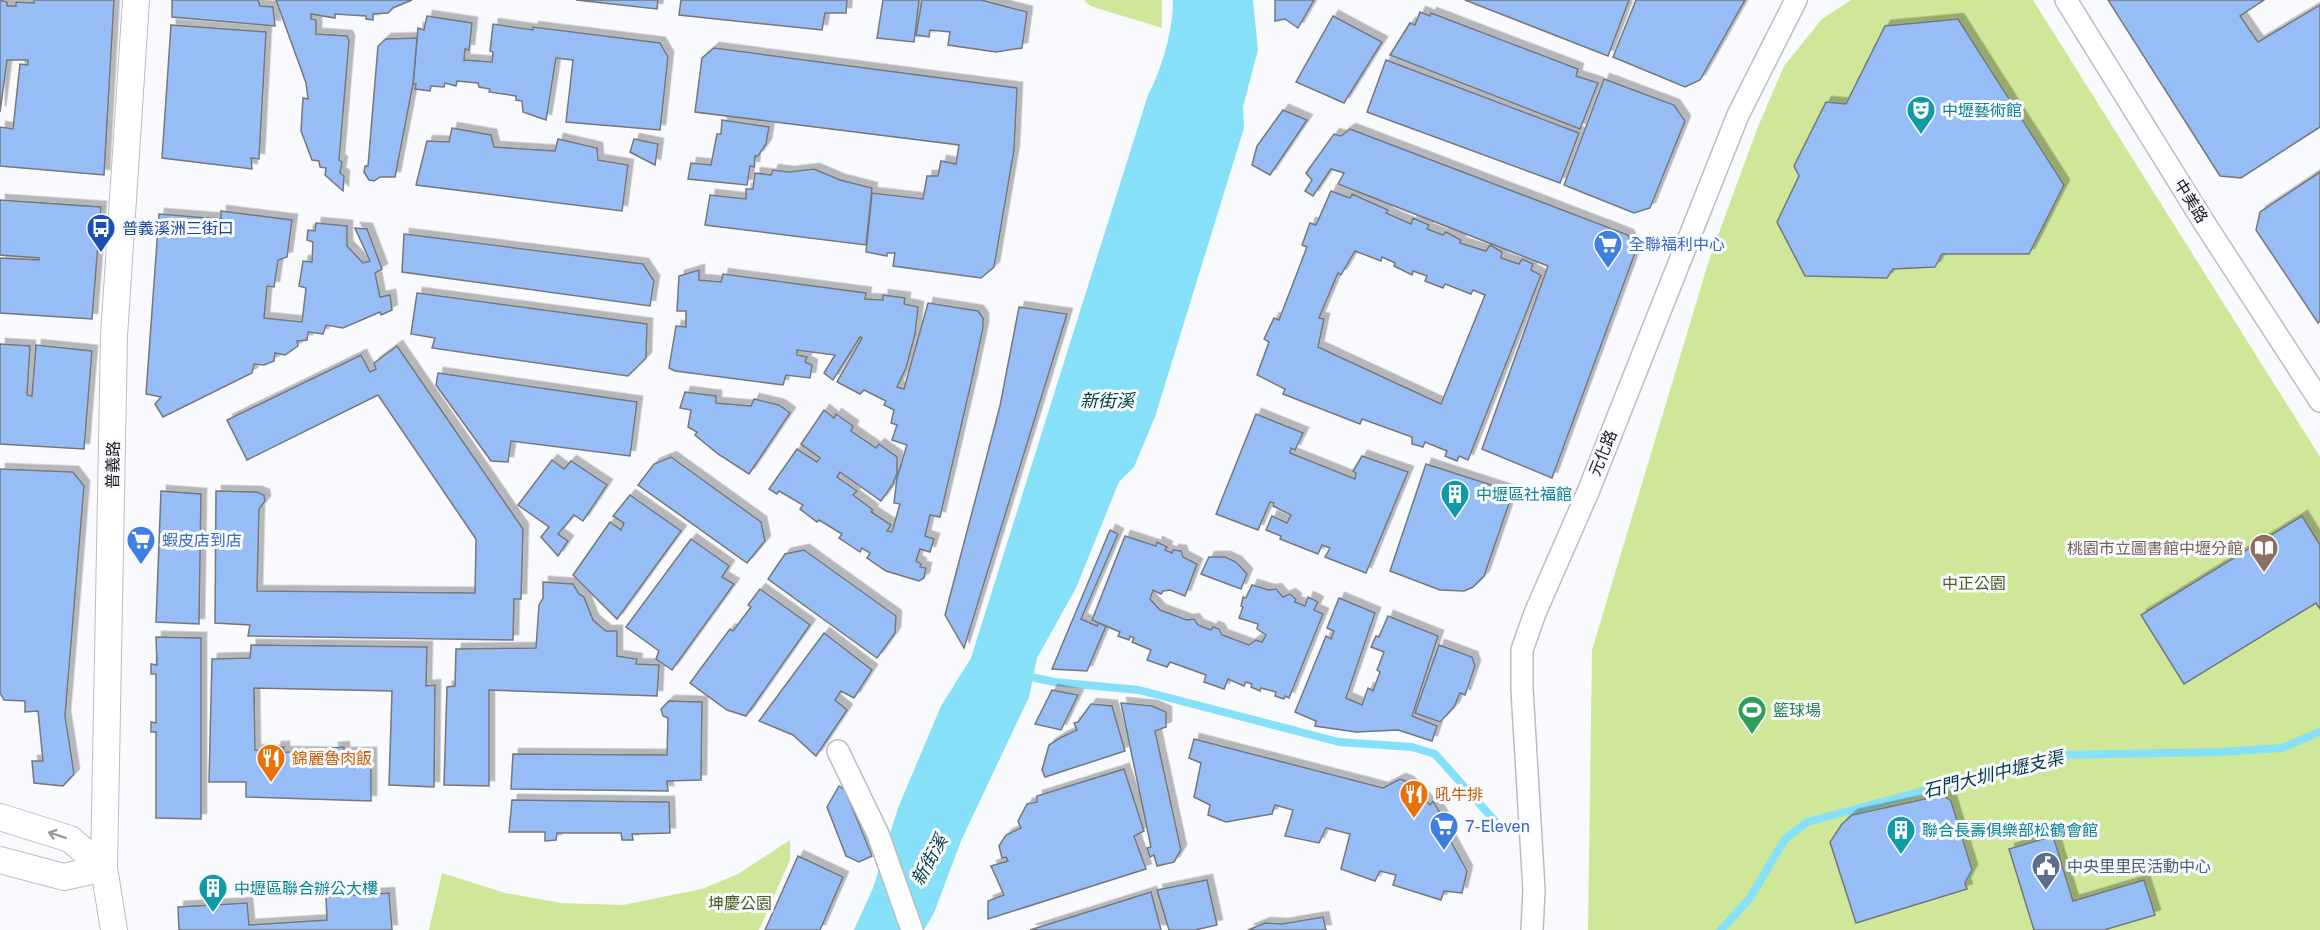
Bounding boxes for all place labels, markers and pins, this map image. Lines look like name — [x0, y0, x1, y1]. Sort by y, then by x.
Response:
theatre icon: 中壢藝術館 — [1905, 94, 1937, 136]
place label: 中壢藝術館 — [1942, 101, 2022, 120]
bus stop icon: 普義溪洲三街口 — [85, 212, 117, 254]
place label: 普義溪洲三街口 — [122, 219, 234, 238]
supermarket icon: 全聯福利中心 — [1592, 228, 1624, 270]
place label: 全聯福利中心 — [1629, 235, 1725, 254]
building icon: 中壢區社福館 — [1439, 478, 1471, 520]
place label: 中壢區社福館 — [1476, 485, 1572, 504]
supermarket icon: 蝦皮店到店 — [125, 524, 157, 566]
place label: 蝦皮店到店 — [162, 531, 242, 550]
library icon: 桃園市立圖書館中壢分館 — [2248, 532, 2280, 574]
place label: 桃園市立圖書館中壢分館 — [2067, 539, 2243, 558]
sports icon: 籃球場 — [1736, 694, 1768, 736]
place label: 籃球場 — [1773, 701, 1821, 720]
restaurant icon: 錦麗魯肉飯 — [255, 742, 287, 784]
place label: 錦麗魯肉飯 — [292, 749, 372, 768]
restaurant icon: 吼牛排 — [1398, 778, 1430, 820]
place label: 吼牛排 — [1435, 785, 1483, 804]
supermarket icon: 7-Eleven — [1428, 810, 1460, 852]
building icon: 聯合長壽俱樂部松鶴會館 — [1885, 814, 1917, 856]
place label: 7-Eleven — [1465, 817, 1530, 836]
place label: 聯合長壽俱樂部松鶴會館 — [1922, 821, 2098, 840]
public building icon: 中央里里民活動中心 — [2030, 850, 2062, 892]
place label: 中央里里民活動中心 — [2067, 857, 2211, 876]
building icon: 中壢區聯合辦公大樓 — [197, 872, 229, 914]
place label: 中壢區聯合辦公大樓 — [234, 879, 378, 898]

